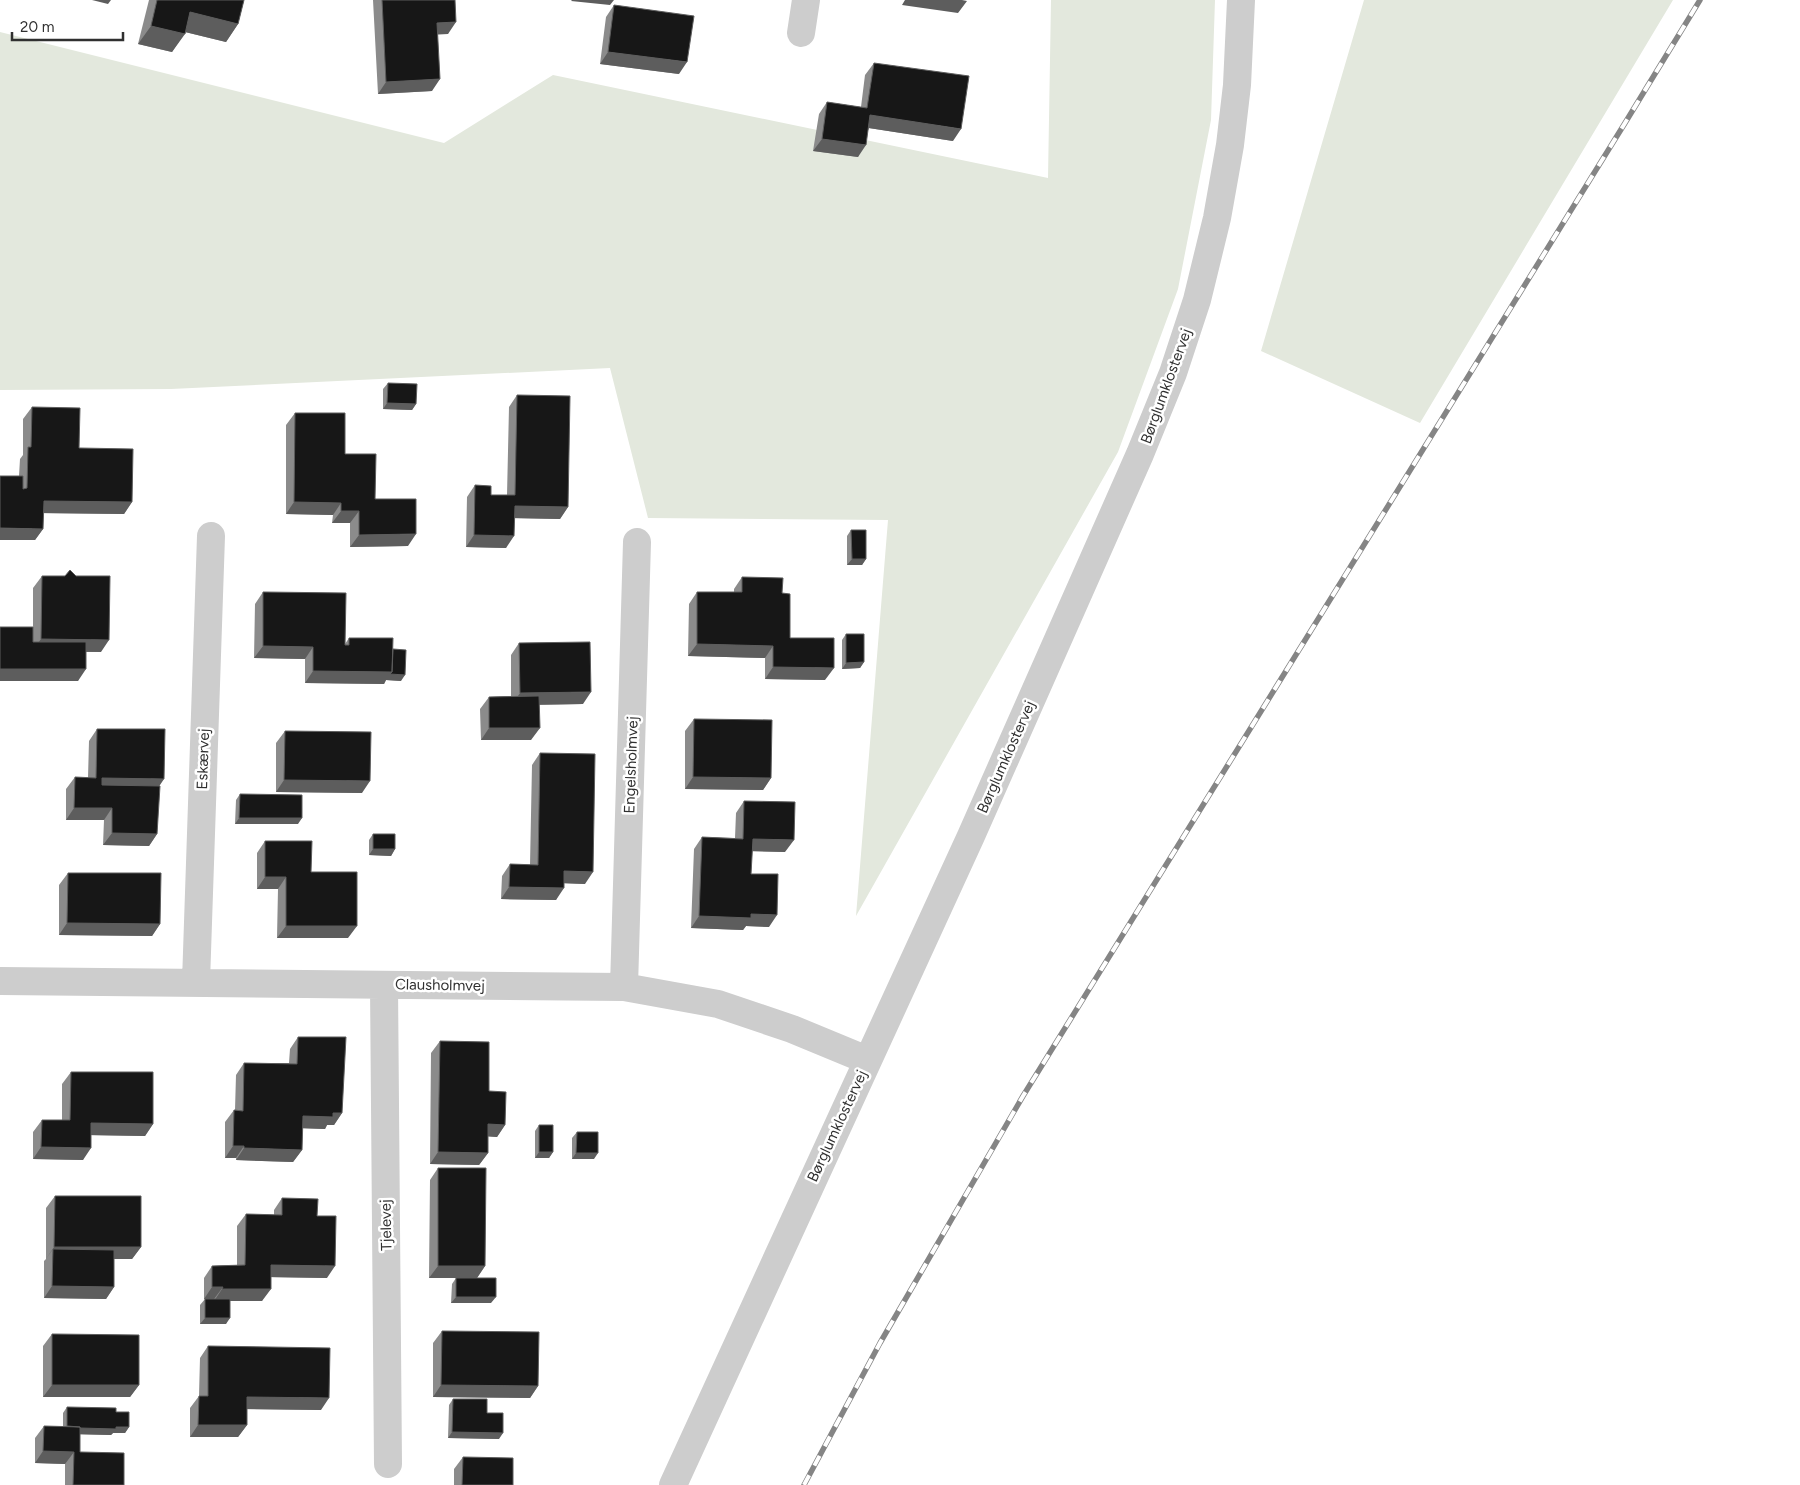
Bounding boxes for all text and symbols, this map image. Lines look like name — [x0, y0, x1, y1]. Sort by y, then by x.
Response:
scale bar — [12, 10, 124, 42]
text: 20 m — [20, 18, 54, 36]
street label: Børglumklostervej — [1137, 326, 1195, 446]
street label: Børglumklostervej — [973, 698, 1039, 816]
street label: Engelsholmvej — [620, 716, 642, 814]
street label: Eskærvej — [193, 728, 213, 790]
street label: Clausholmvej — [395, 975, 485, 995]
street label: Børglumklostervej — [803, 1067, 871, 1185]
street label: Tjelevej — [377, 1199, 395, 1251]

